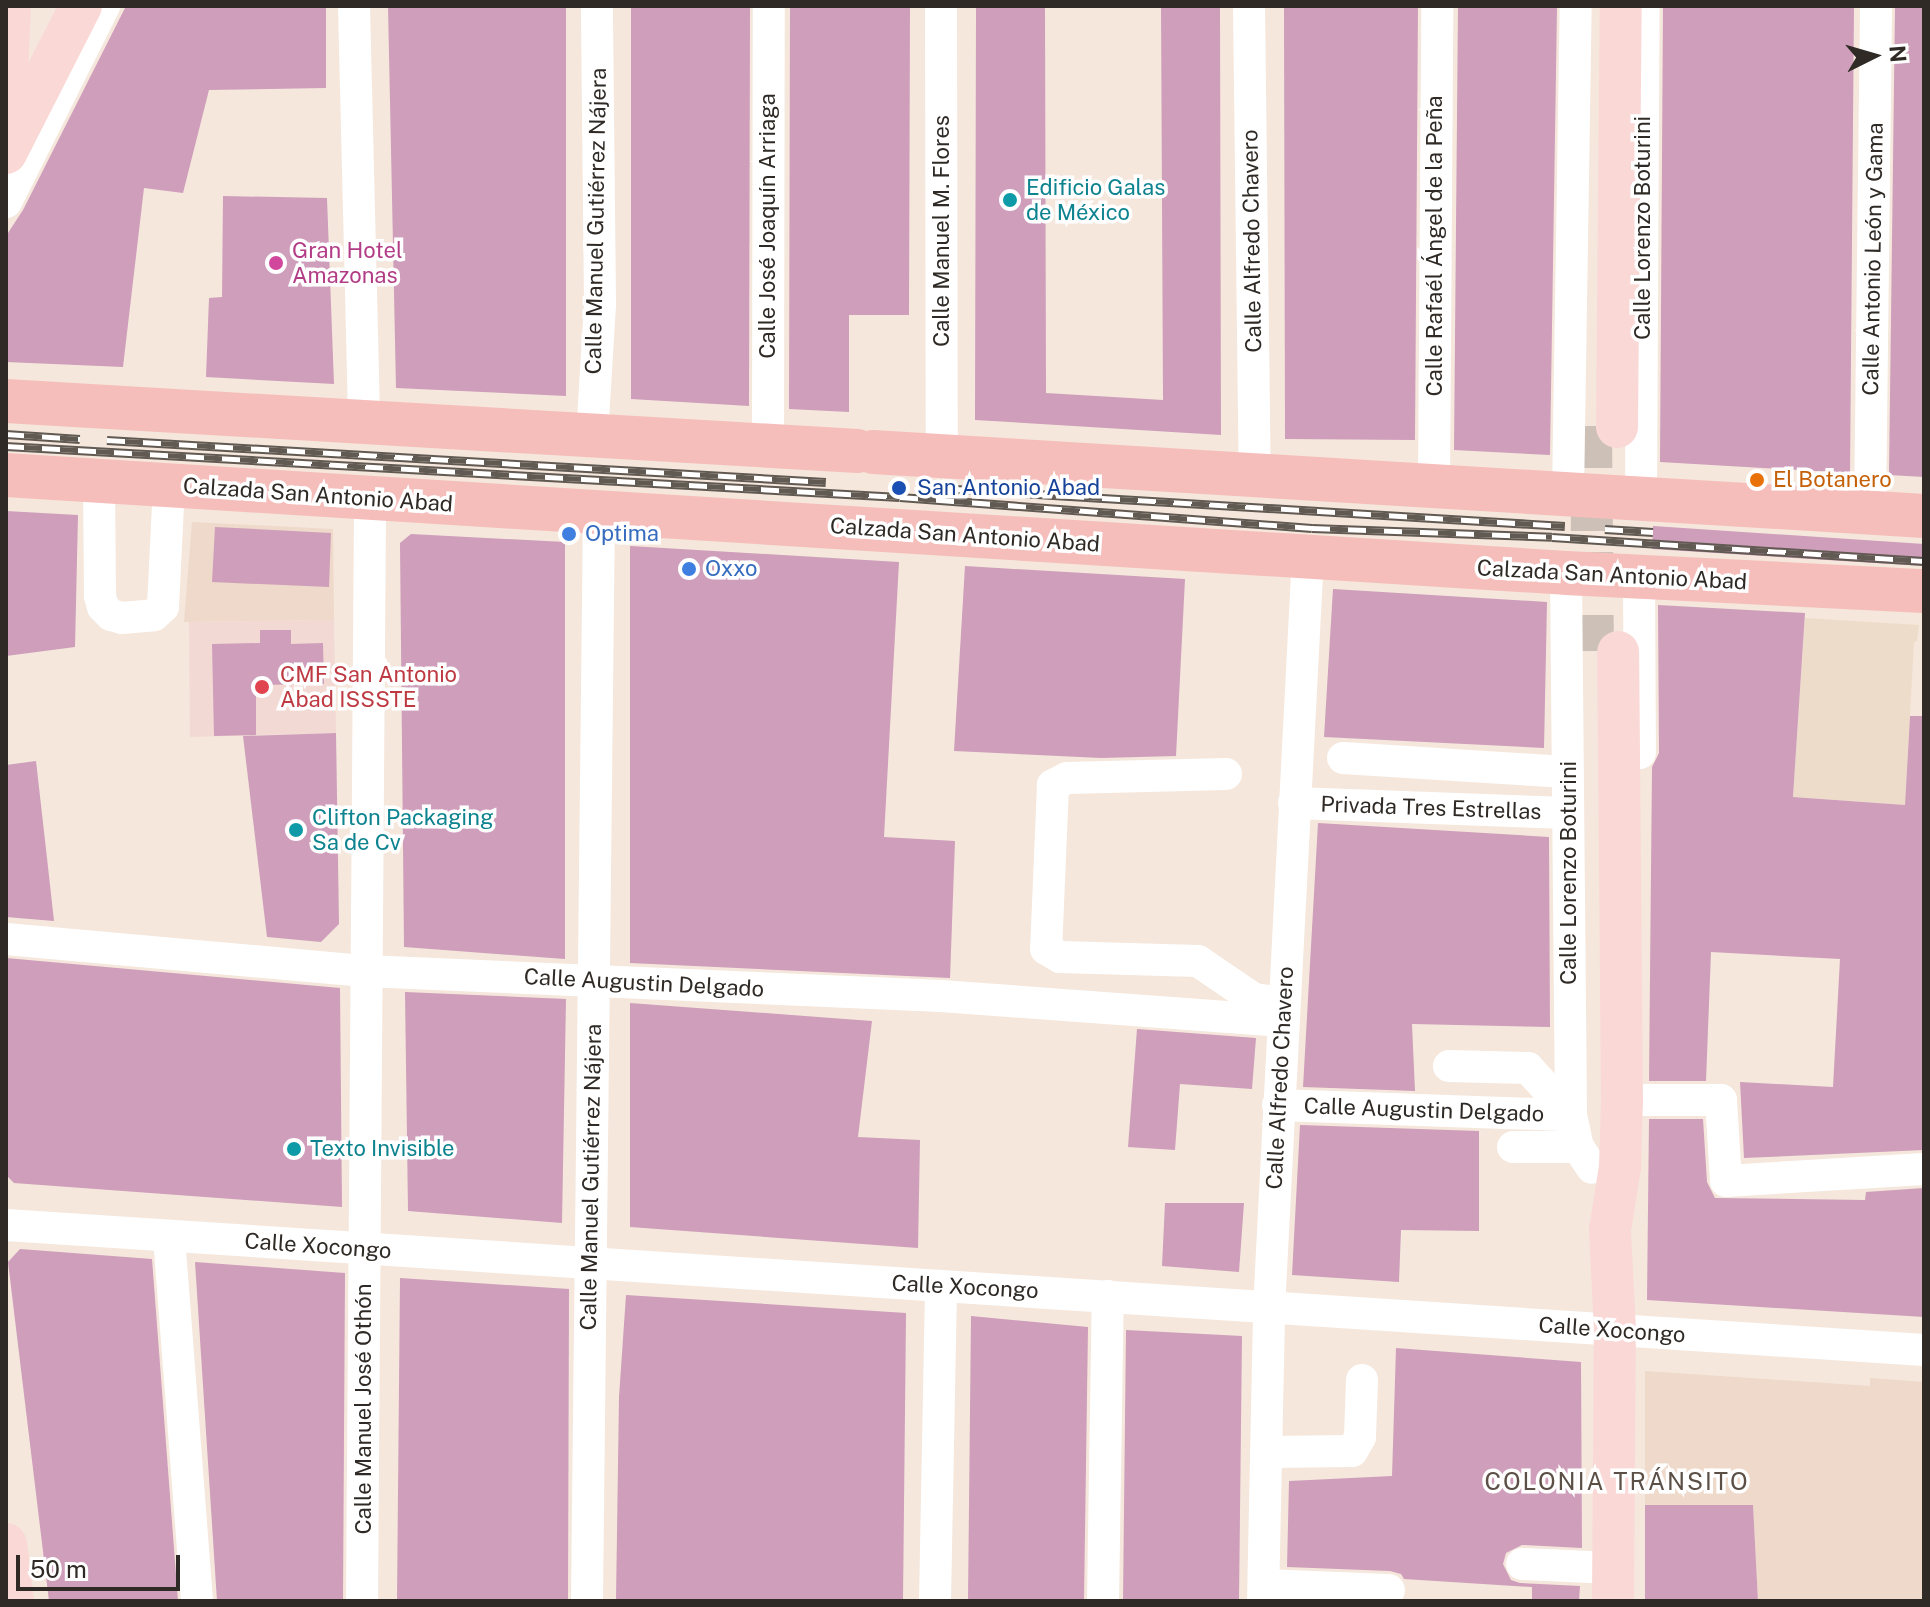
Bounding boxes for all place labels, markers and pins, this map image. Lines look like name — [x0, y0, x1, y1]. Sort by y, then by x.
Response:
place label: Edificio Galas de México — [1026, 174, 1165, 226]
marker: Edificio Galas de México — [1001, 191, 1019, 209]
place label: Gran Hotel Amazonas — [292, 237, 403, 288]
marker: Gran Hotel Amazonas — [267, 254, 285, 272]
place label: El Botanero — [1773, 467, 1892, 493]
marker: El Botanero — [1748, 471, 1766, 489]
place label: San Antonio Abad — [917, 475, 1100, 501]
marker: San Antonio Abad — [888, 477, 910, 499]
place label: Optima — [585, 521, 659, 547]
marker: Optima — [560, 525, 578, 543]
place label: Oxxo — [705, 556, 757, 582]
marker: Oxxo — [680, 560, 698, 578]
place label: CMF San Antonio Abad ISSSTE — [280, 661, 457, 712]
marker: CMF San Antonio Abad ISSSTE — [251, 676, 273, 698]
place label: Clifton Packaging Sa de Cv — [312, 804, 494, 856]
marker: Clifton Packaging Sa de Cv — [287, 821, 305, 839]
place label: Texto Invisible — [310, 1136, 455, 1162]
marker: Texto Invisible — [285, 1140, 303, 1158]

